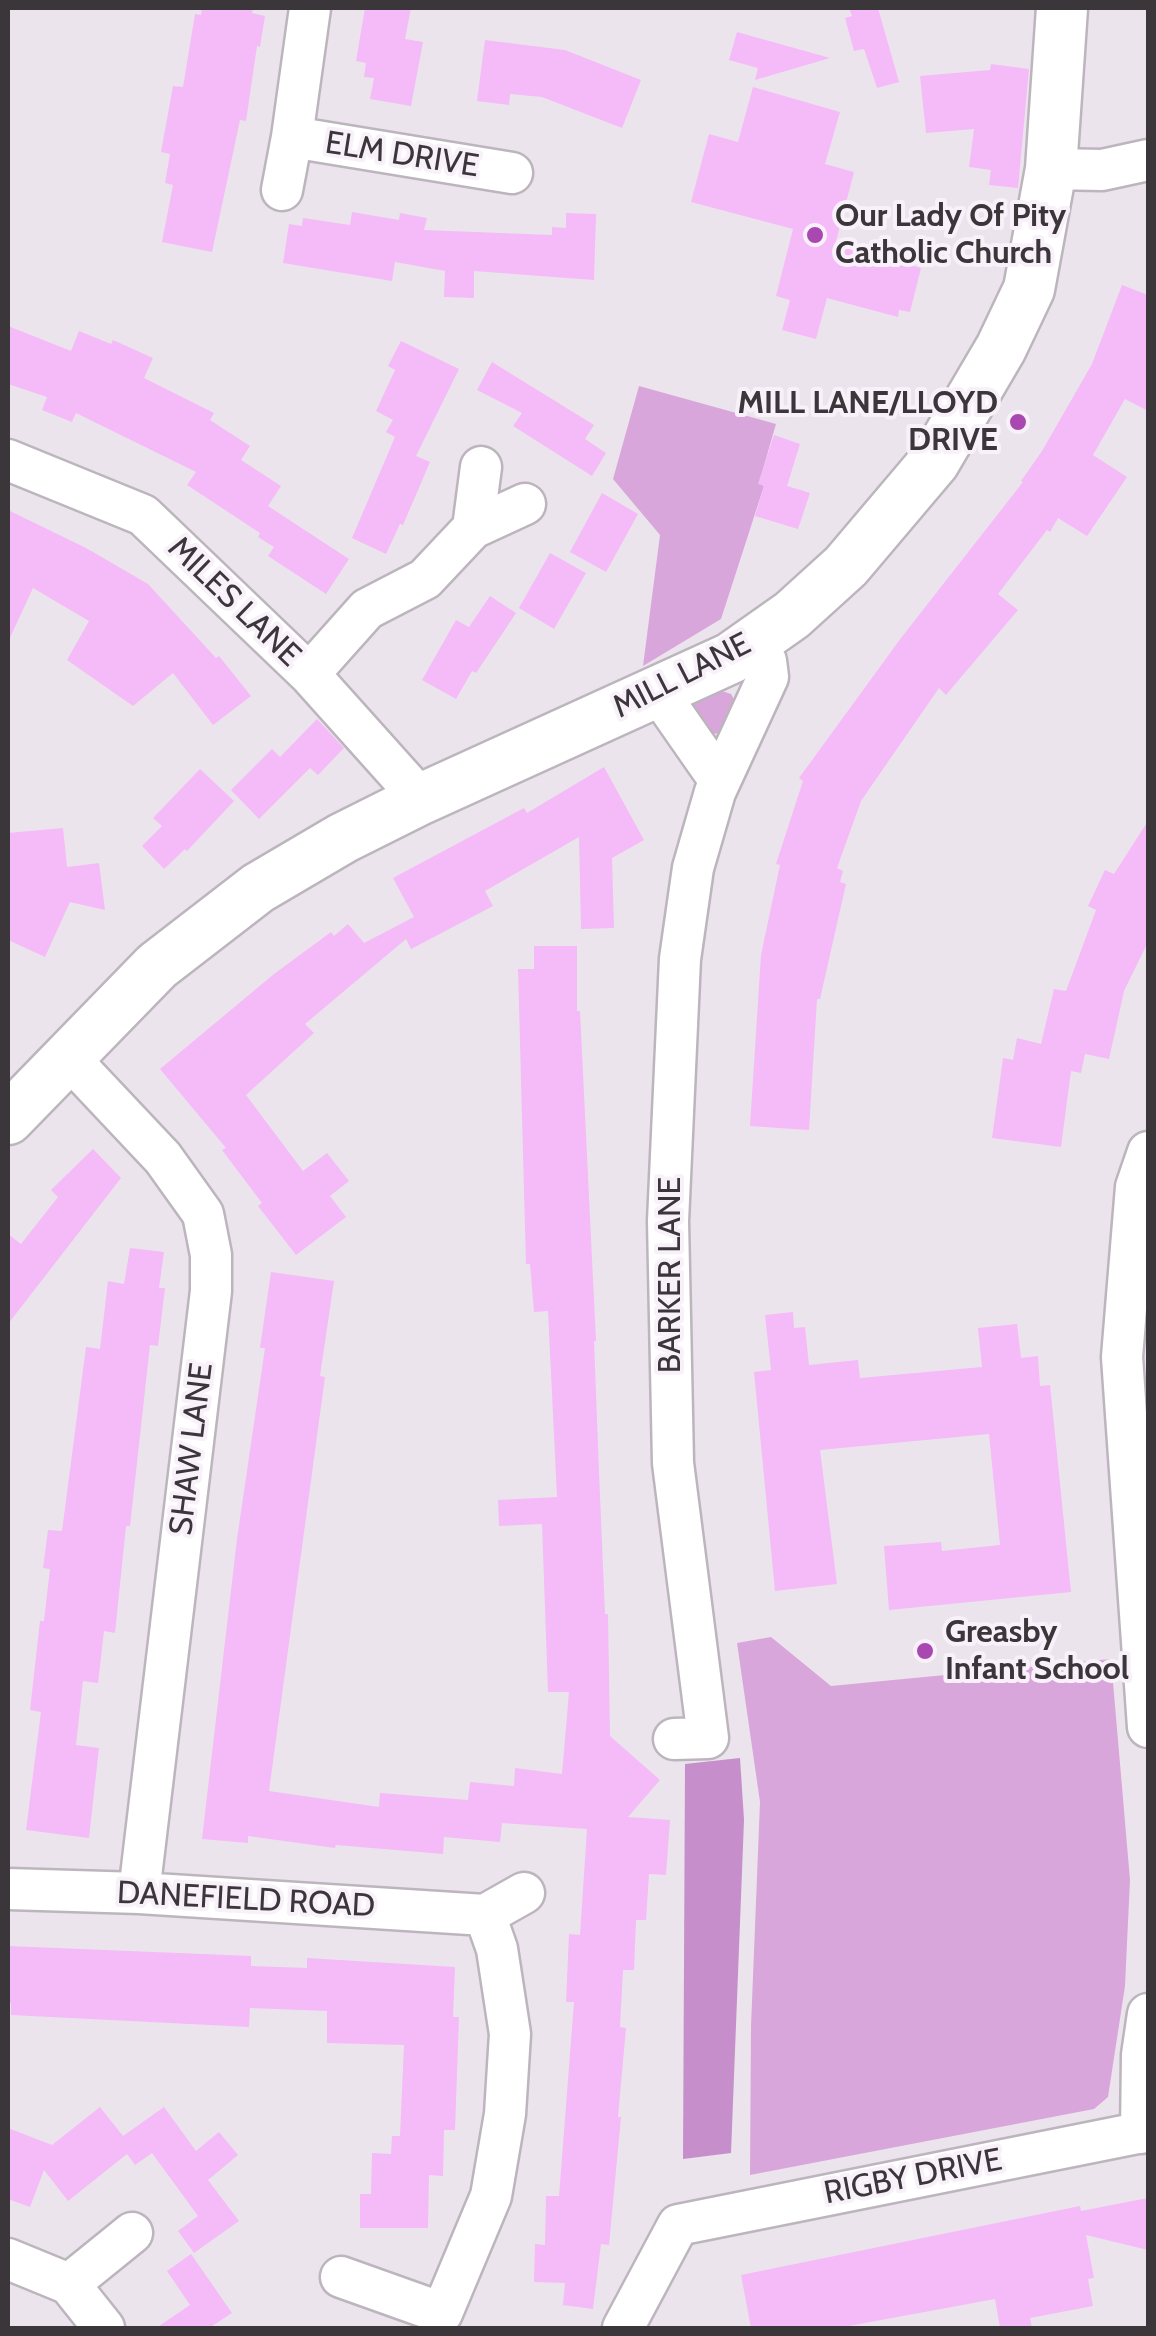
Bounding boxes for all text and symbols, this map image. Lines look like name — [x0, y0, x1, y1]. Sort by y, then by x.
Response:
street label: ELM DRIVE — [322, 124, 482, 186]
place label: Our Lady Of Pity Catholic Church — [835, 198, 1066, 273]
marker: Our Lady Of Pity Catholic Church — [804, 224, 826, 246]
place label: MILL LANE/LLOYD DRIVE — [738, 385, 998, 460]
marker: MILL LANE/LLOYD DRIVE — [1007, 411, 1029, 433]
street label: MILES LANE — [160, 529, 308, 675]
street label: MILL LANE — [607, 625, 757, 727]
street label: BARKER LANE — [652, 1177, 690, 1373]
street label: SHAW LANE — [162, 1361, 222, 1537]
place label: Greasby Infant School — [945, 1614, 1129, 1689]
marker: Greasby Infant School — [914, 1640, 936, 1662]
street label: DANEFIELD ROAD — [116, 1874, 376, 1926]
street label: RIGBY DRIVE — [821, 2141, 1005, 2213]

